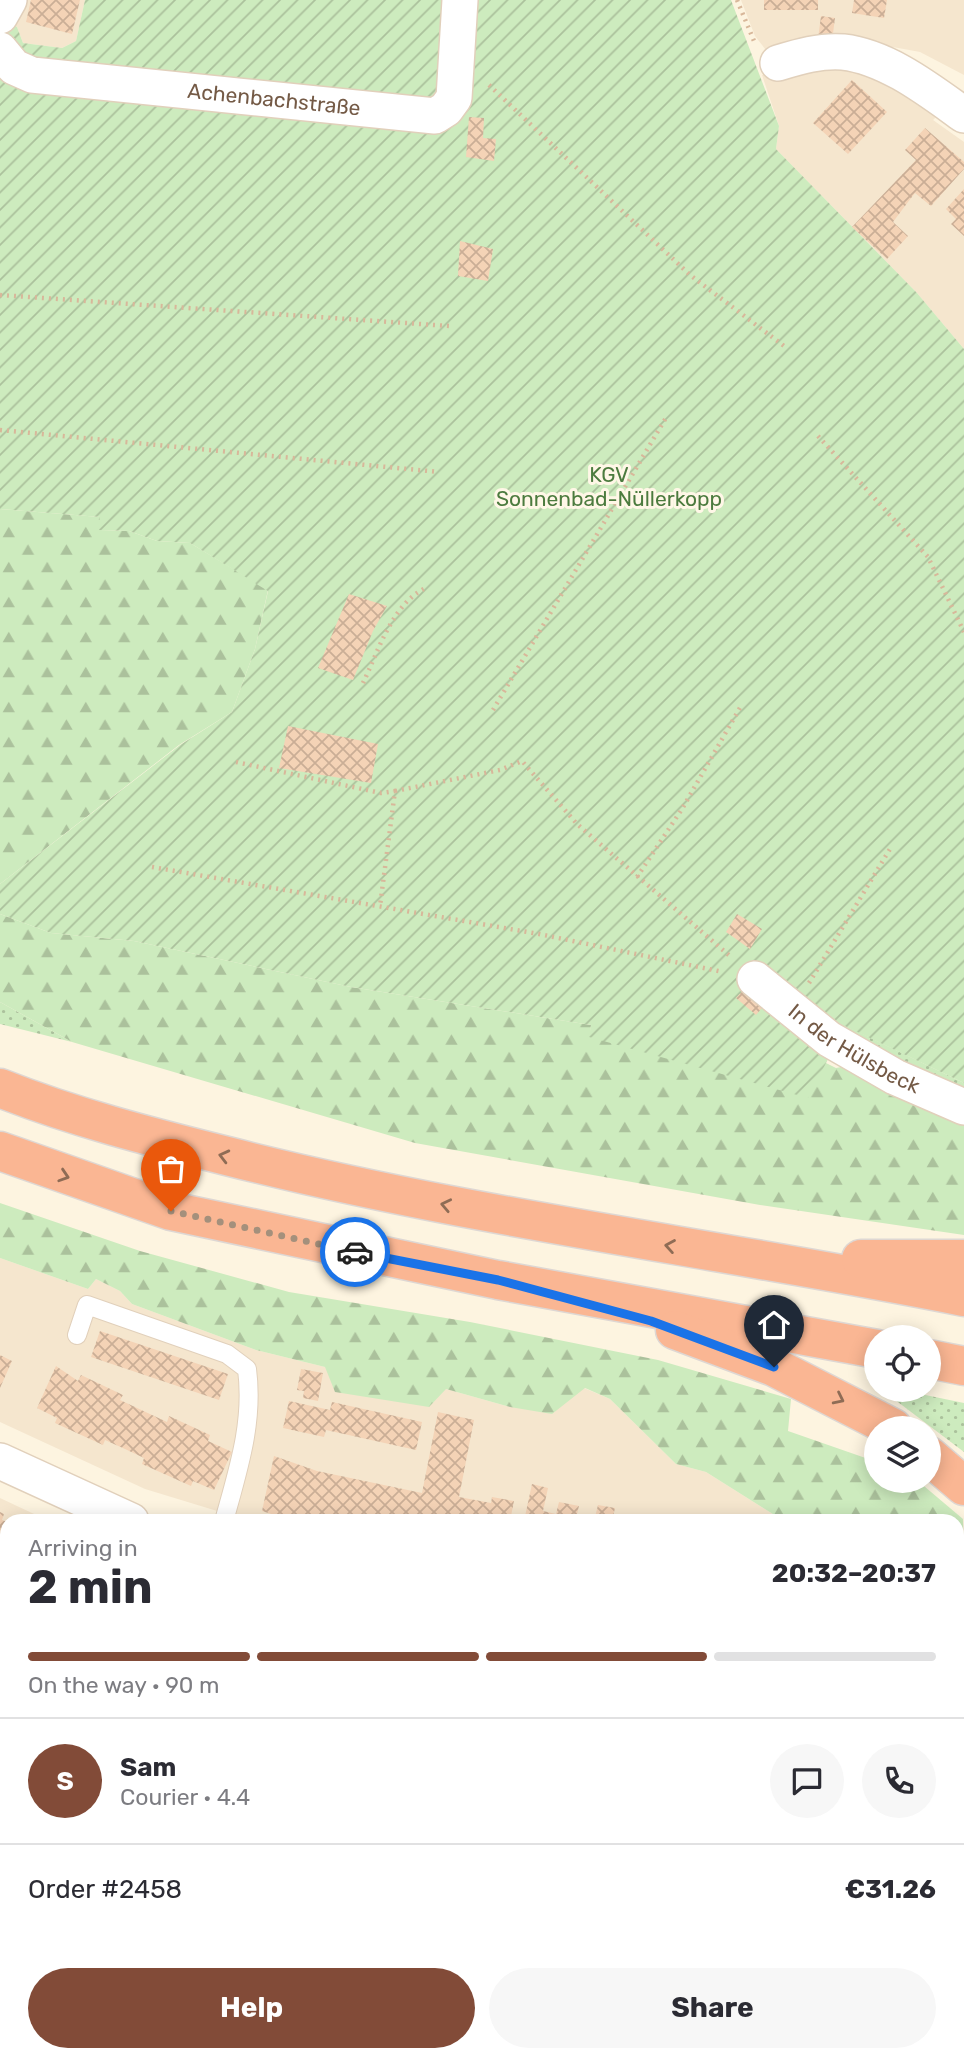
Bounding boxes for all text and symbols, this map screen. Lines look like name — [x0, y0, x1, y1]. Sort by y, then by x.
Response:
street label: Achenbachstraße — [186, 78, 362, 120]
park label: KGV Sonnenbad-Nüllerkopp — [496, 462, 722, 511]
street label: In der Hülsbeck — [784, 998, 924, 1098]
pin — [141, 1139, 201, 1211]
one-way arrow — [218, 1149, 230, 1164]
icon: bag — [152, 1150, 190, 1188]
one-way arrow — [57, 1167, 69, 1182]
one-way arrow — [440, 1199, 452, 1214]
courier — [320, 1217, 390, 1287]
icon: car — [336, 1233, 374, 1271]
one-way arrow — [664, 1239, 676, 1254]
pin — [744, 1295, 804, 1367]
icon: home — [755, 1306, 793, 1344]
map controls — [864, 1325, 941, 1493]
button: locate — [864, 1325, 941, 1402]
one-way arrow — [832, 1391, 844, 1405]
button: layers — [864, 1416, 941, 1493]
text: Arriving in — [28, 1534, 138, 1562]
text: 20:32–20:37 — [772, 1558, 936, 1589]
text: 2 min — [28, 1560, 153, 1615]
text: On the way · 90 m — [28, 1671, 219, 1699]
button: chat — [770, 1744, 844, 1818]
button: phone — [862, 1744, 936, 1818]
text: Sam — [120, 1752, 176, 1783]
text: S — [56, 1766, 74, 1797]
text: Courier · 4.4 — [120, 1783, 250, 1811]
text: Order #2458 — [28, 1874, 182, 1905]
text: €31.26 — [845, 1874, 936, 1905]
button: Help — [28, 1968, 475, 2048]
button: Share — [489, 1968, 936, 2048]

